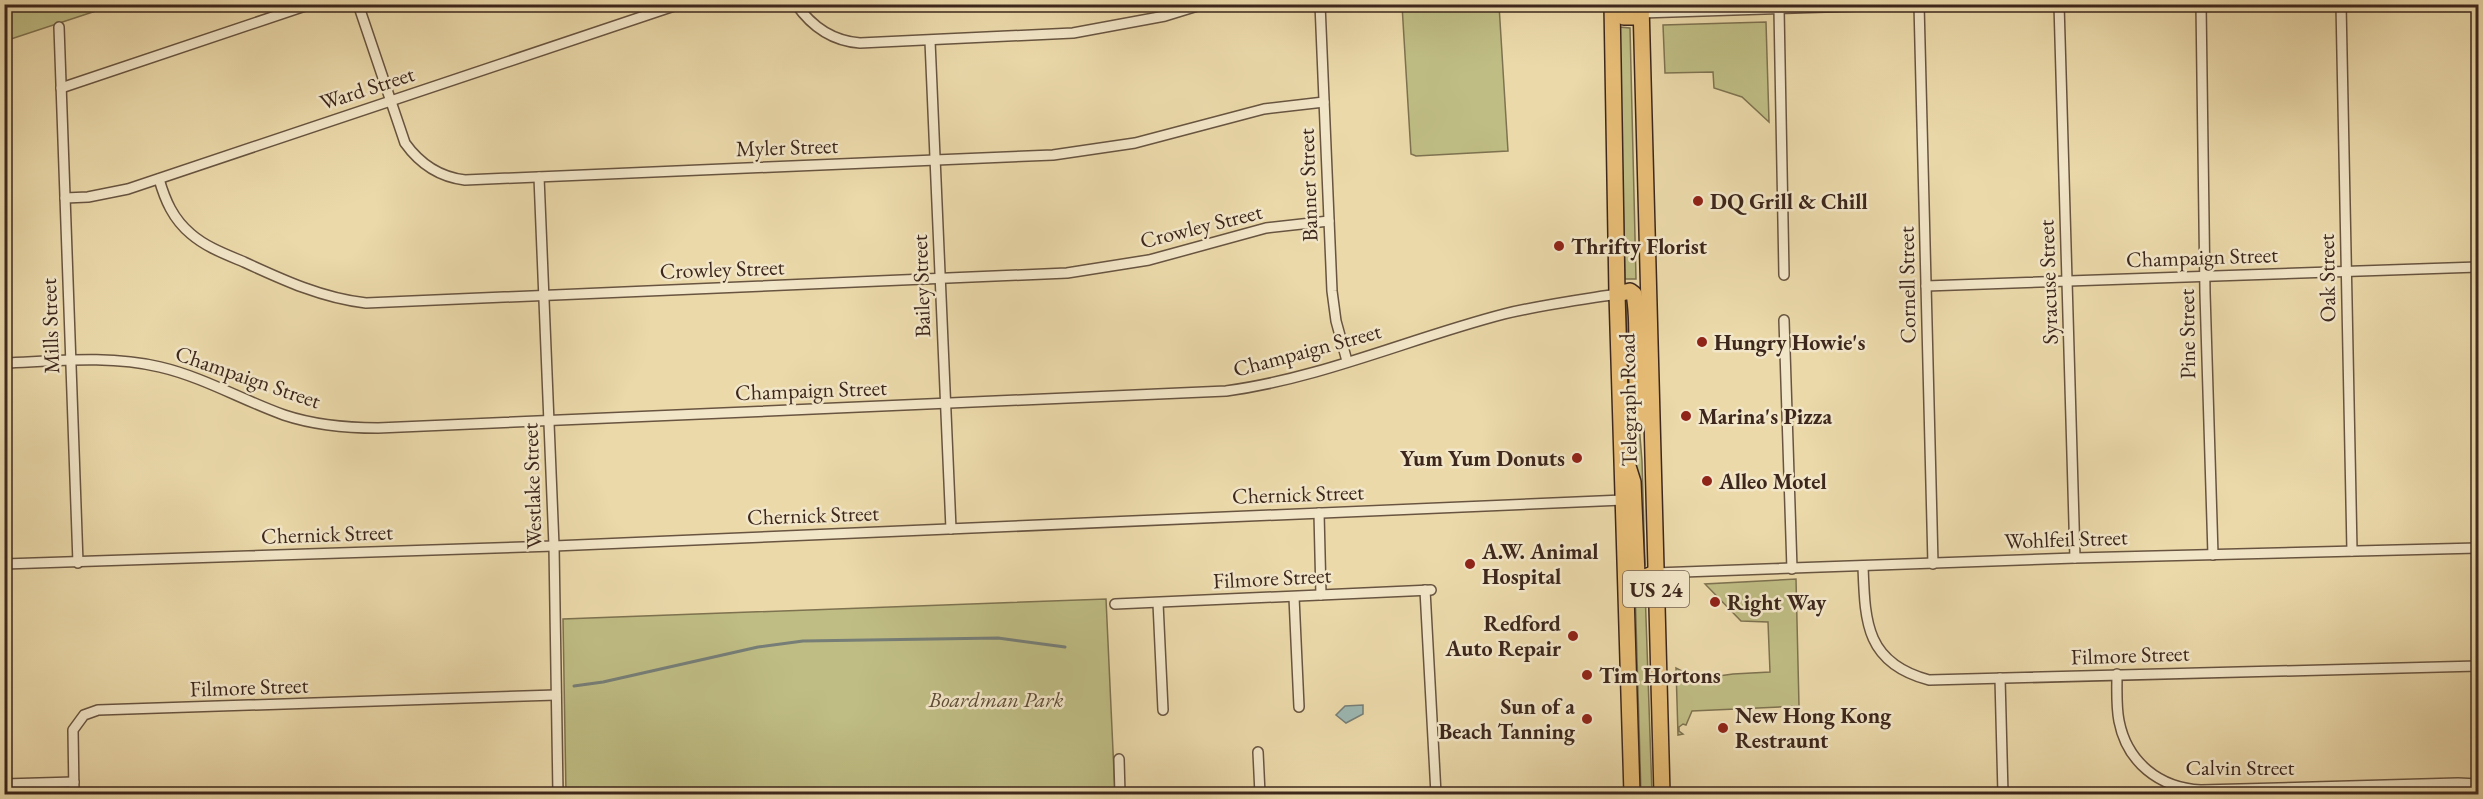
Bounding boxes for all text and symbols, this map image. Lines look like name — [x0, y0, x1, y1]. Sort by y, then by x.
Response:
street label: Ward Street — [316, 59, 418, 117]
street label: Banner Street — [1292, 128, 1324, 242]
street label: Myler Street — [735, 131, 839, 163]
place label: DQ Grill & Chill — [1710, 187, 1868, 216]
marker: DQ Grill & Chill — [1691, 194, 1705, 208]
street label: Crowley Street — [1137, 197, 1265, 255]
street label: Syracuse Street — [2031, 219, 2065, 345]
street label: Cornell Street — [1891, 226, 1923, 344]
place label: Thrifty Florist — [1571, 232, 1708, 261]
street label: Oak Street — [2312, 233, 2342, 323]
street label: Bailey Street — [905, 234, 937, 338]
marker: Thrifty Florist — [1552, 239, 1566, 253]
street label: Champaign Street — [2126, 240, 2279, 274]
street label: Crowley Street — [659, 252, 785, 286]
street label: Mills Street — [34, 278, 66, 374]
street label: Pine Street — [2172, 288, 2202, 379]
street label: Champaign Street — [1230, 316, 1384, 384]
place label: Hungry Howie's — [1714, 328, 1866, 357]
street label: Telegraph Road — [1612, 332, 1644, 467]
marker: Hungry Howie's — [1695, 335, 1709, 349]
street label: Champaign Street — [171, 339, 325, 415]
street label: Champaign Street — [735, 373, 888, 407]
place label: Marina's Pizza — [1698, 402, 1832, 431]
marker: Marina's Pizza — [1679, 409, 1693, 423]
street label: Westlake Street — [515, 422, 549, 550]
place label: Yum Yum Donuts — [1400, 444, 1565, 473]
marker: Yum Yum Donuts — [1570, 451, 1584, 465]
place label: Alleo Motel — [1718, 467, 1827, 496]
marker: Alleo Motel — [1700, 474, 1714, 488]
street label: Chernick Street — [1232, 477, 1365, 511]
street label: Chernick Street — [747, 498, 880, 532]
street label: Chernick Street — [261, 517, 394, 551]
street label: Wohlfeil Street — [2004, 522, 2128, 556]
place label: A.W. Animal Hospital — [1481, 537, 1599, 591]
marker: A.W. Animal Hospital — [1463, 557, 1477, 571]
street label: Filmore Street — [1212, 560, 1332, 596]
road number: US 24 — [1623, 571, 1689, 607]
place label: Right Way — [1727, 588, 1827, 617]
marker: Right Way — [1708, 595, 1722, 609]
place label: Redford Auto Repair — [1445, 609, 1562, 663]
marker: Redford Auto Repair — [1566, 629, 1580, 643]
street label: Filmore Street — [2070, 638, 2190, 672]
place label: Tim Hortons — [1599, 661, 1721, 690]
marker: Tim Hortons — [1580, 668, 1594, 682]
street label: Filmore Street — [189, 670, 309, 704]
park label: Boardman Park — [928, 685, 1063, 714]
place label: Sun of a Beach Tanning — [1439, 692, 1576, 746]
place label: New Hong Kong Restraunt — [1735, 701, 1892, 755]
marker: Sun of a Beach Tanning — [1580, 712, 1594, 726]
marker: New Hong Kong Restraunt — [1716, 721, 1730, 735]
street label: Calvin Street — [2185, 753, 2295, 782]

